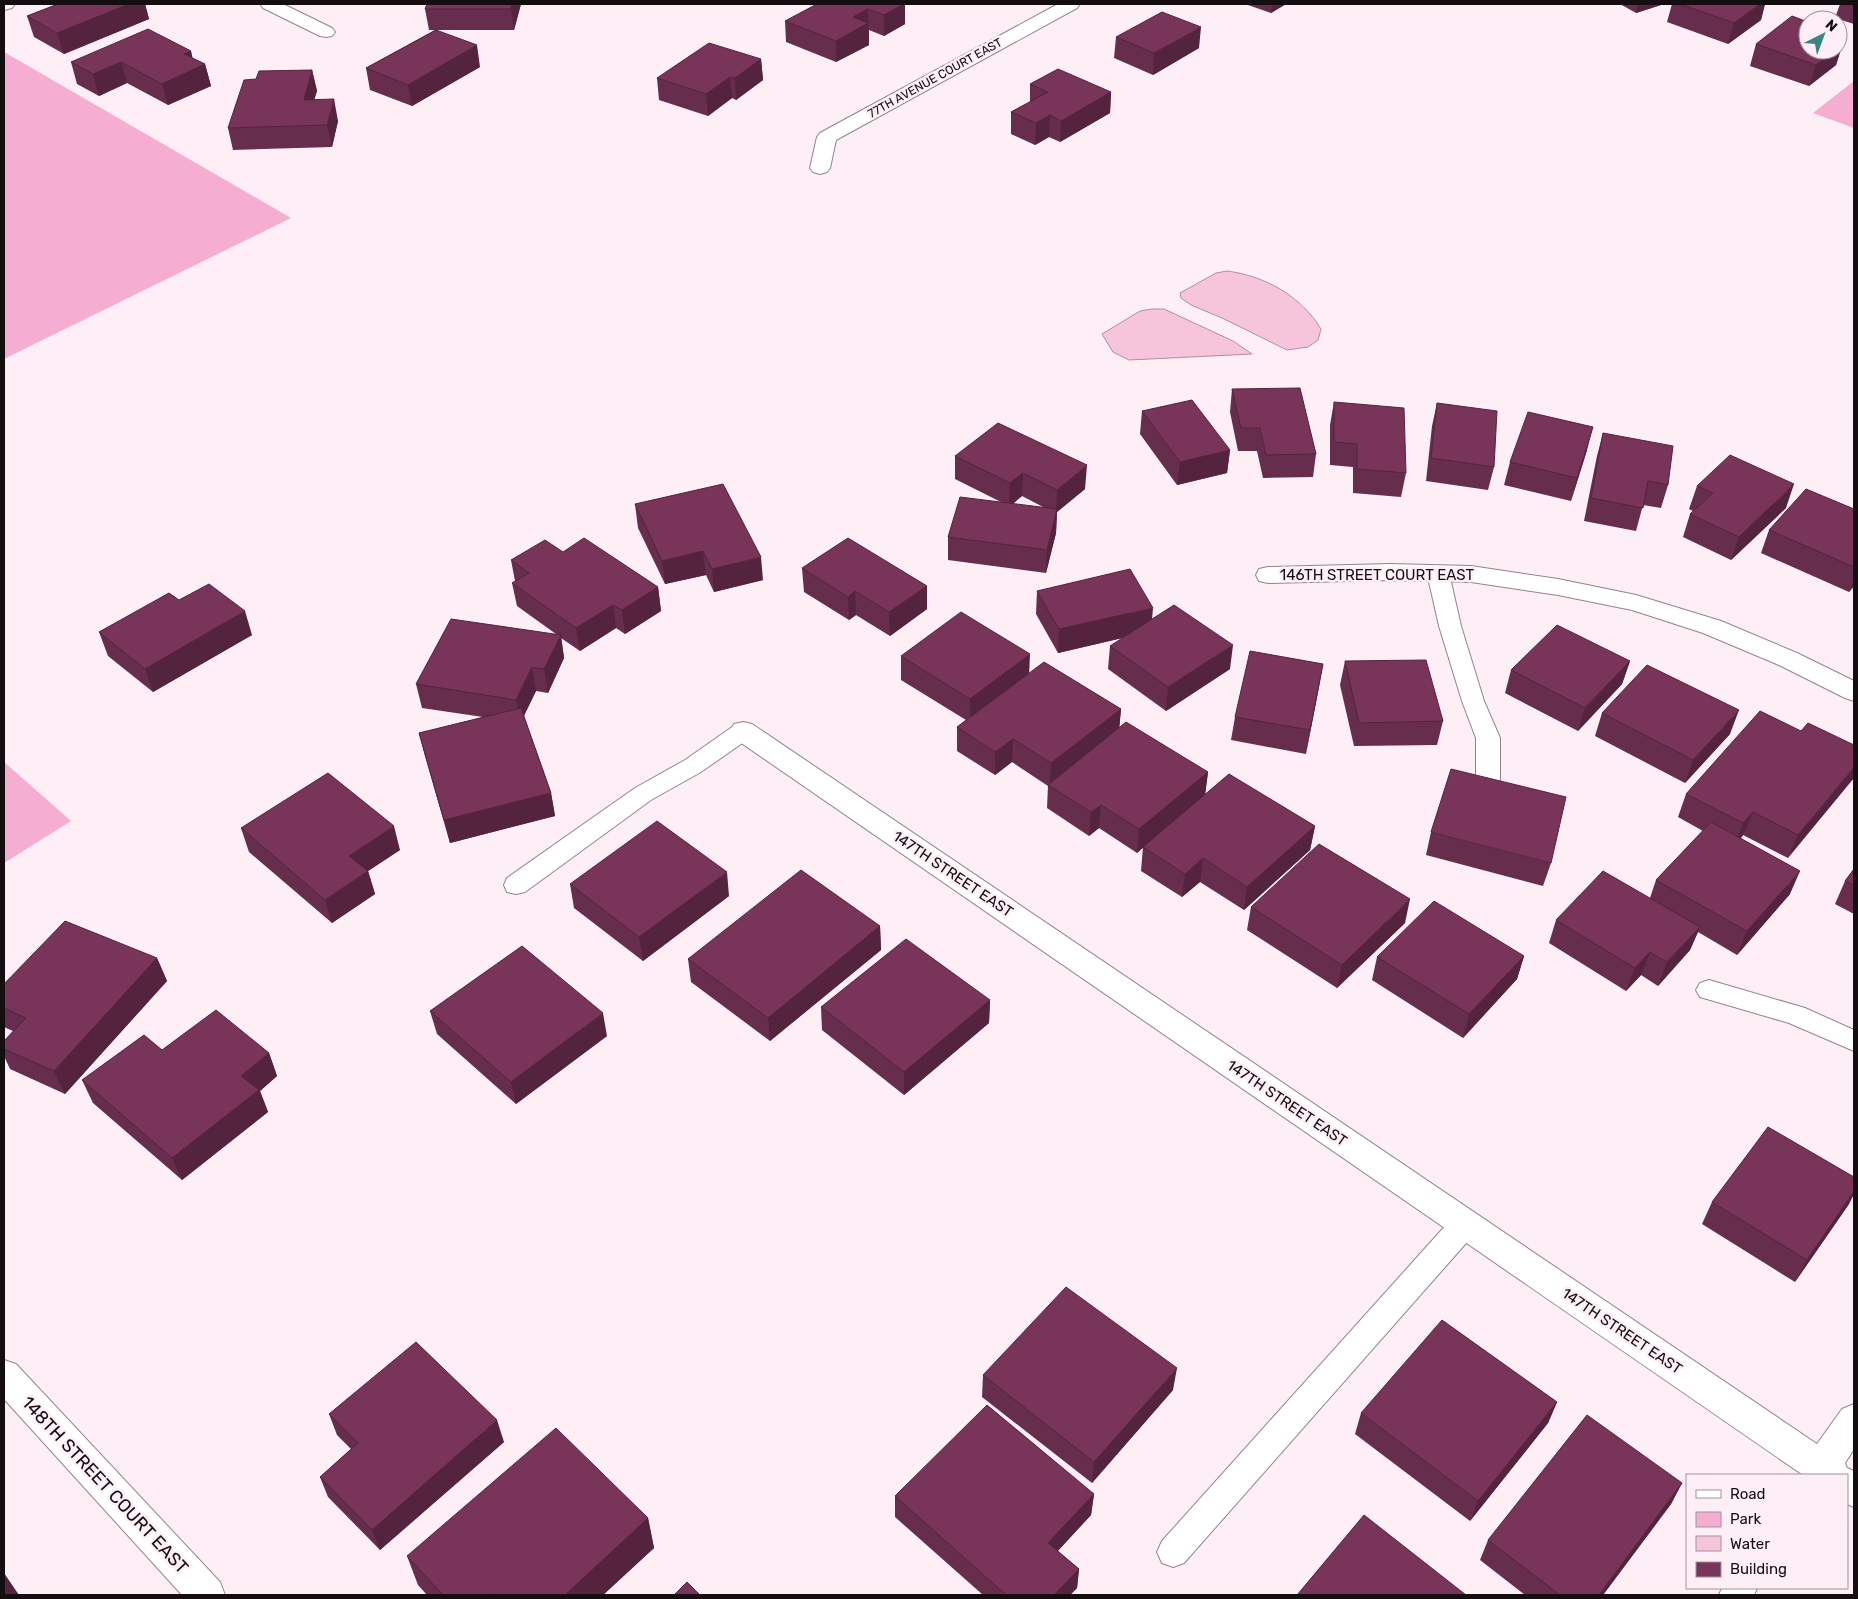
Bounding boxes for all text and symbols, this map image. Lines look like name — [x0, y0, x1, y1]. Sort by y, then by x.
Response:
north arrow — [1798, 10, 1848, 60]
text: N — [1822, 16, 1841, 35]
street label: 77TH AVENUE COURT EAST — [865, 35, 1005, 121]
street label: 146TH STREET COURT EAST — [1280, 566, 1474, 584]
street label: 147TH STREET EAST — [890, 827, 1017, 921]
street label: 147TH STREET EAST — [1224, 1056, 1351, 1150]
street label: 147TH STREET EAST — [1559, 1284, 1686, 1378]
street label: 148TH STREET COURT EAST — [17, 1392, 193, 1578]
legend — [1686, 1474, 1848, 1589]
text: Road — [1730, 1485, 1766, 1503]
text: Park — [1730, 1510, 1761, 1528]
text: Water — [1730, 1535, 1770, 1553]
text: Building — [1730, 1560, 1787, 1578]

